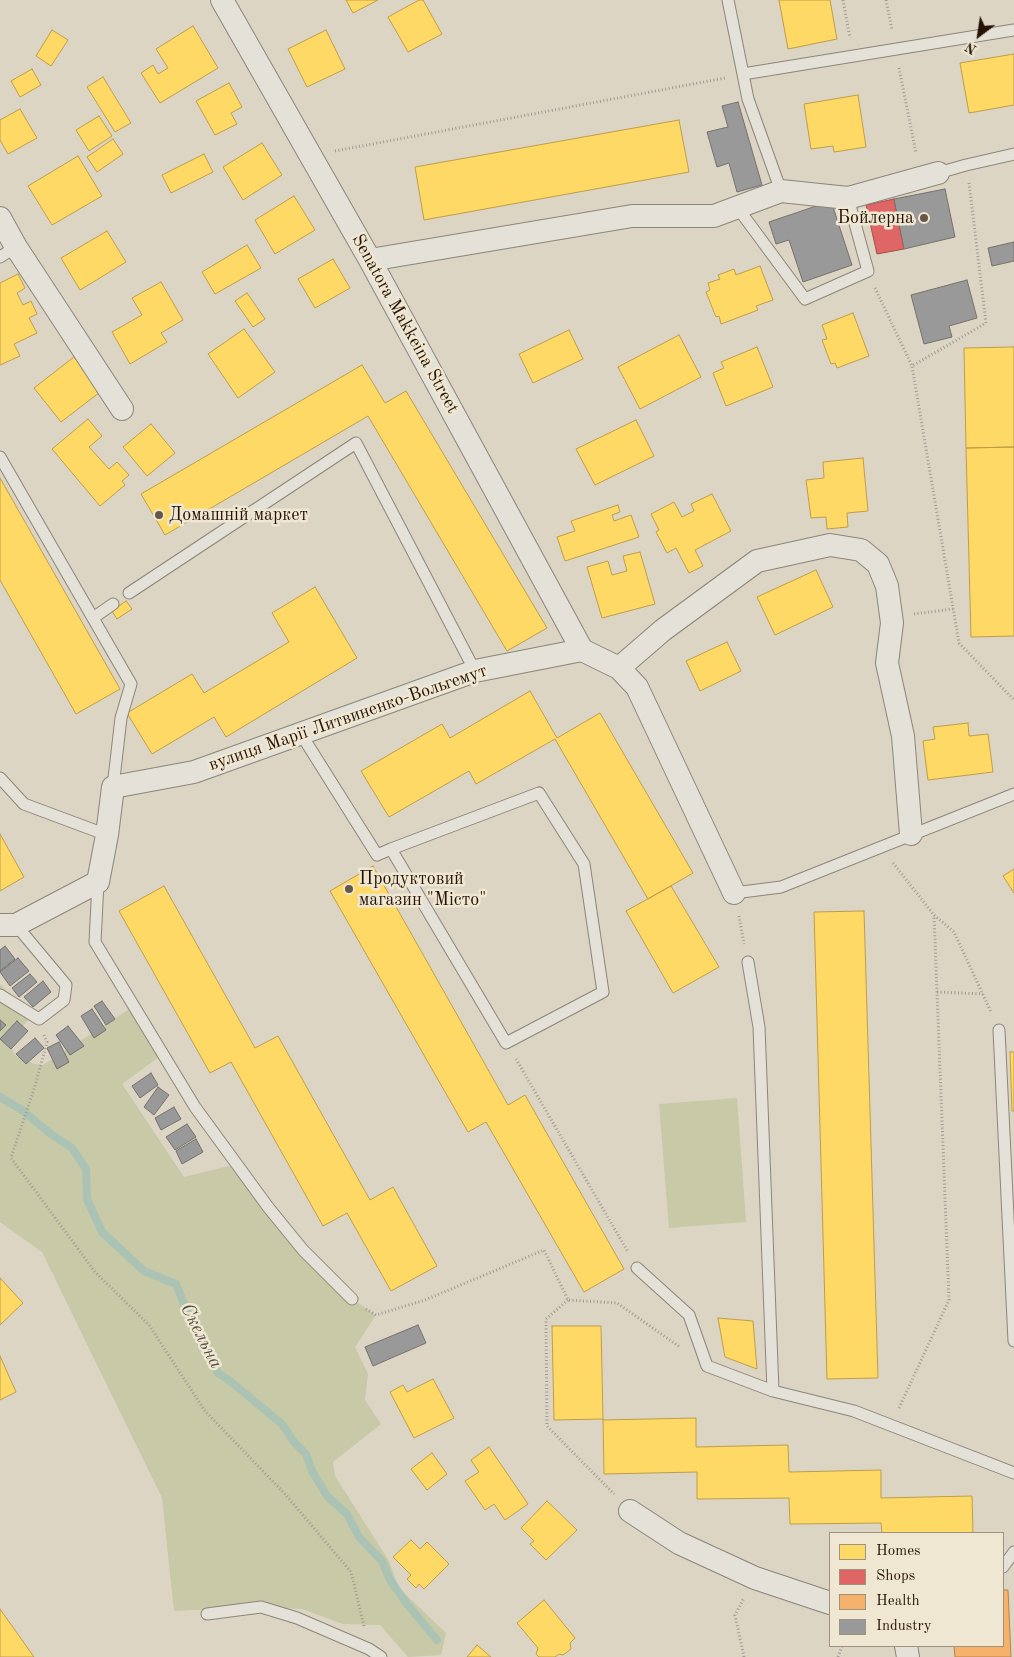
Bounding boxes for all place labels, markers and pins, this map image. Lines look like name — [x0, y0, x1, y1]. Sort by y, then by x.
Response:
place label: Бойлерна — [837, 207, 914, 229]
marker: Бойлерна — [918, 212, 930, 224]
place label: Домашній маркет — [169, 504, 308, 526]
marker: Домашній маркет — [153, 509, 165, 521]
place label: Продуктовий магазин "Місто" — [359, 868, 486, 911]
marker: Продуктовий магазин "Місто" — [343, 883, 355, 895]

